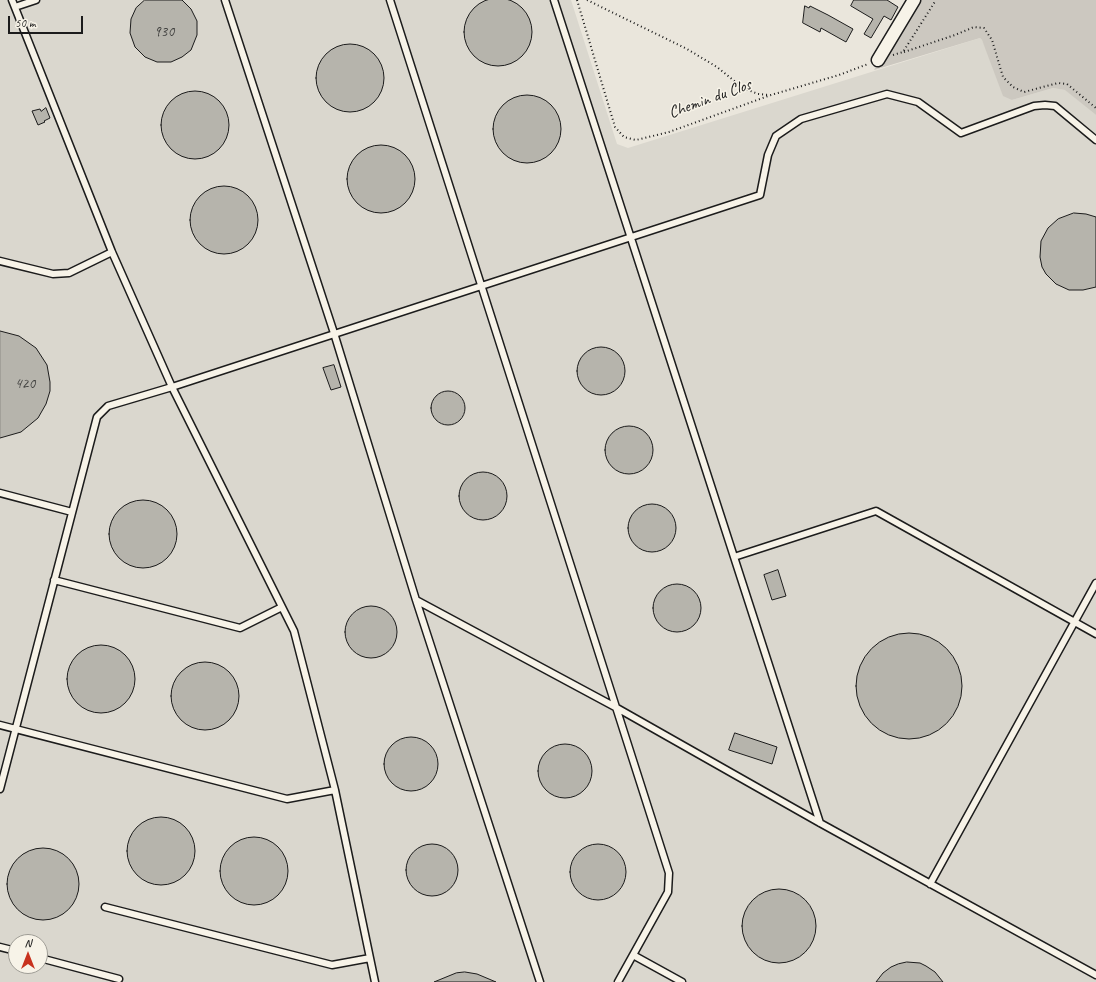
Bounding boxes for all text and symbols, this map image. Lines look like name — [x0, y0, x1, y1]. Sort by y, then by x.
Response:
scale bar — [10, 8, 85, 34]
text: 50 m — [15, 15, 35, 31]
house number: 930 — [154, 23, 174, 41]
street label: Chemin du Clos — [666, 75, 754, 123]
house number: 420 — [15, 375, 35, 393]
north arrow — [8, 934, 48, 974]
text: N — [25, 936, 31, 950]

